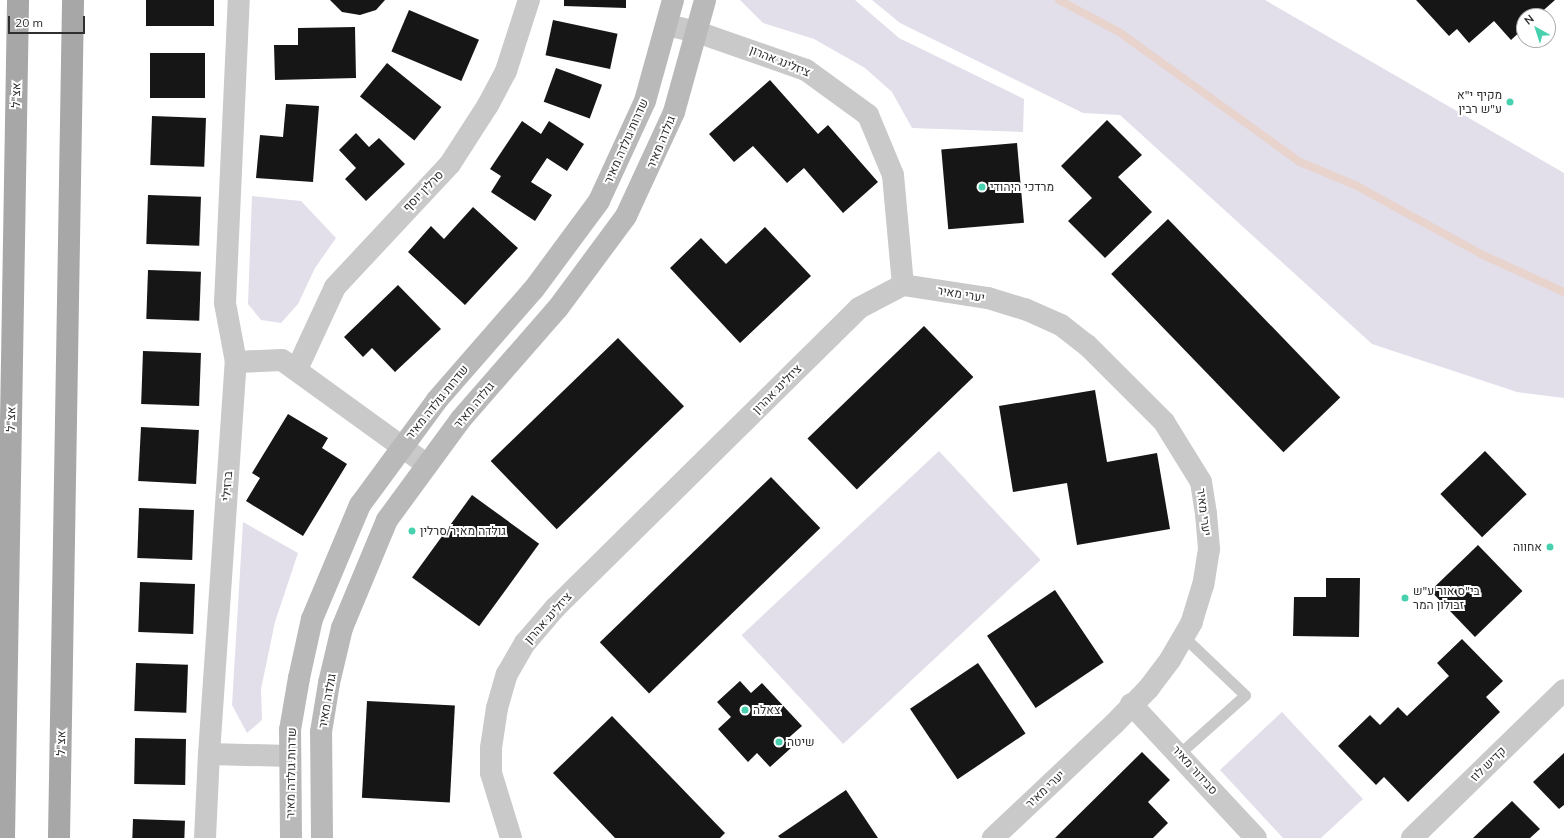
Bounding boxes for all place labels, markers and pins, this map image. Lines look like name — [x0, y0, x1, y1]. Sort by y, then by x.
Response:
place label: מקיף י"א ע"ש רבין — [1457, 88, 1502, 116]
marker: מקיף י"א ע"ש רבין — [1505, 97, 1515, 107]
place label: מרדכי היהודי — [990, 180, 1054, 194]
marker: מרדכי היהודי — [977, 182, 987, 192]
place label: גולדה מאיר/סרלין — [420, 524, 506, 538]
marker: גולדה מאיר/סרלין — [407, 526, 417, 536]
place label: אחווה — [1513, 540, 1542, 554]
marker: אחווה — [1545, 542, 1555, 552]
place label: בי"ס אור ע"ש זבולון המר — [1413, 584, 1480, 612]
marker: בי"ס אור ע"ש זבולון המר — [1400, 593, 1410, 603]
place label: צאלה — [753, 703, 780, 717]
marker: צאלה — [740, 705, 750, 715]
place label: שיטה — [787, 735, 815, 749]
marker: שיטה — [774, 737, 784, 747]

